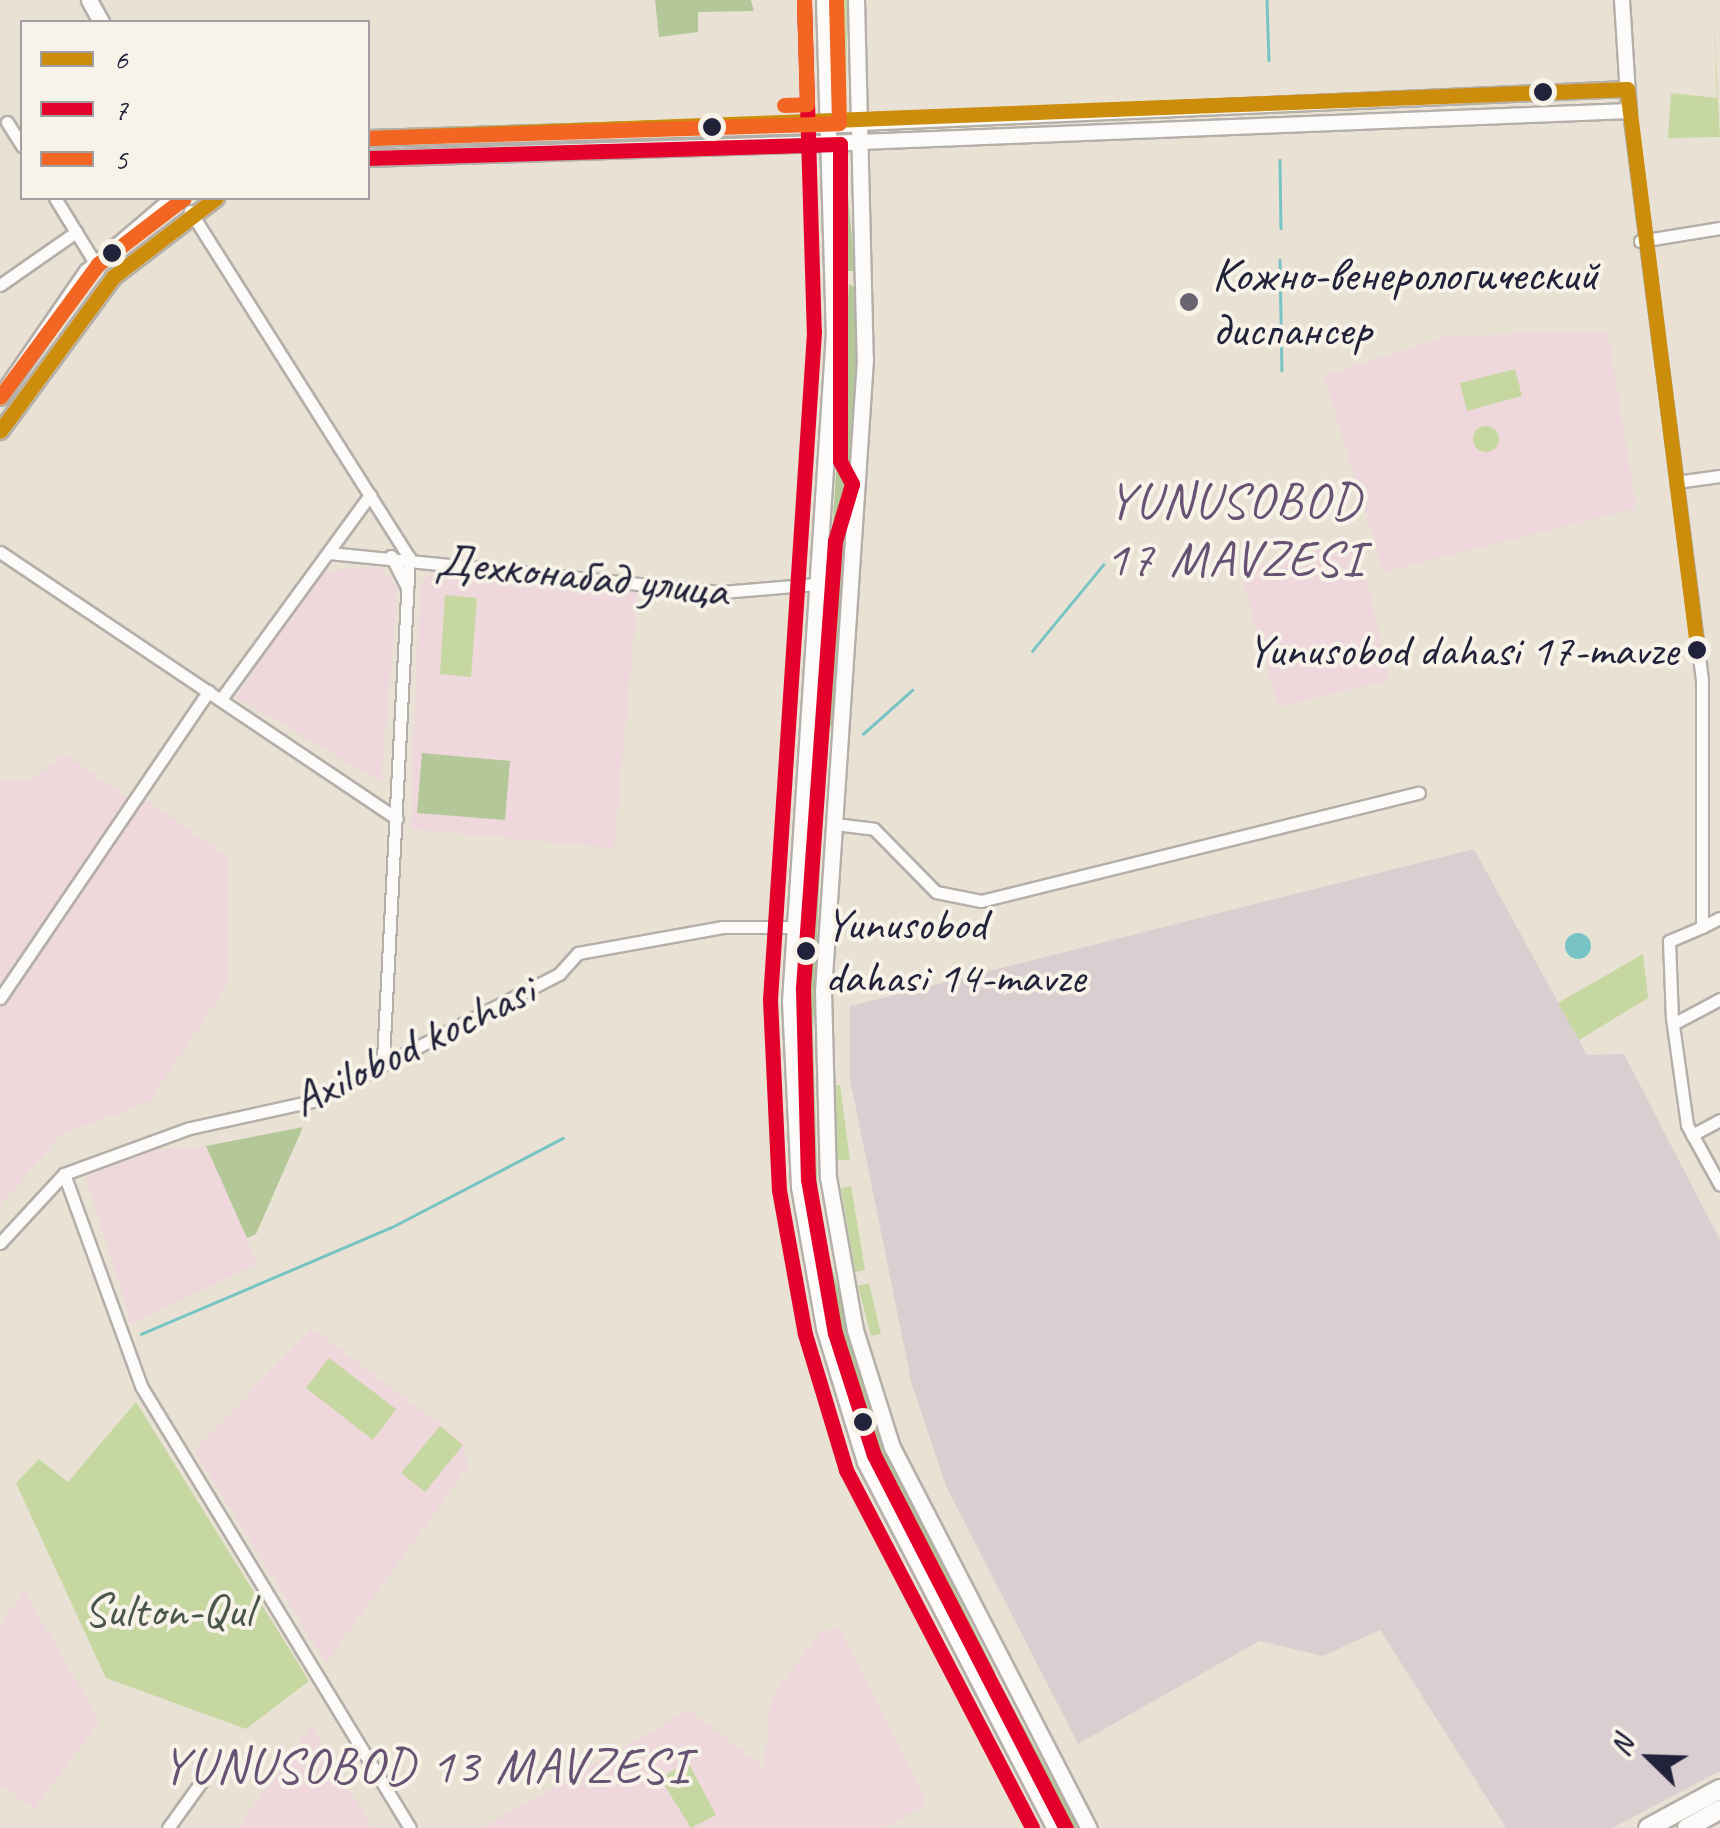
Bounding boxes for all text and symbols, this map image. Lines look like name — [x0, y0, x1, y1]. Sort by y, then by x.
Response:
legend — [20, 20, 370, 200]
text: 6 — [114, 40, 128, 78]
unlabelled marker — [1533, 82, 1553, 102]
text: 7 — [114, 90, 128, 128]
unlabelled marker — [702, 117, 722, 137]
text: 5 — [114, 140, 128, 178]
unlabelled marker — [102, 243, 122, 263]
place label: Кожно-венерологический диспансер — [1212, 245, 1598, 358]
marker: Кожно-венерологический диспансер — [1176, 289, 1202, 315]
district label: YUNUSOBOD 17 MAVZESI — [1104, 470, 1366, 588]
street label: Дехконабад улица — [432, 531, 732, 619]
place label: Yunusobod dahasi 17-mavze — [1246, 622, 1678, 678]
marker: Yunusobod dahasi 17-mavze — [1687, 640, 1707, 660]
place label: Yunusobod dahasi 14-mavze — [825, 897, 1085, 1006]
marker: Yunusobod dahasi 14-mavze — [796, 941, 816, 961]
street label: Axilobod kochasi — [283, 962, 543, 1128]
unlabelled marker — [853, 1412, 873, 1432]
park label: Sulton-Qul — [83, 1582, 253, 1640]
north arrow — [1600, 1708, 1700, 1808]
text: N — [1602, 1731, 1641, 1761]
district label: YUNUSOBOD 13 MAVZESI — [162, 1736, 690, 1796]

